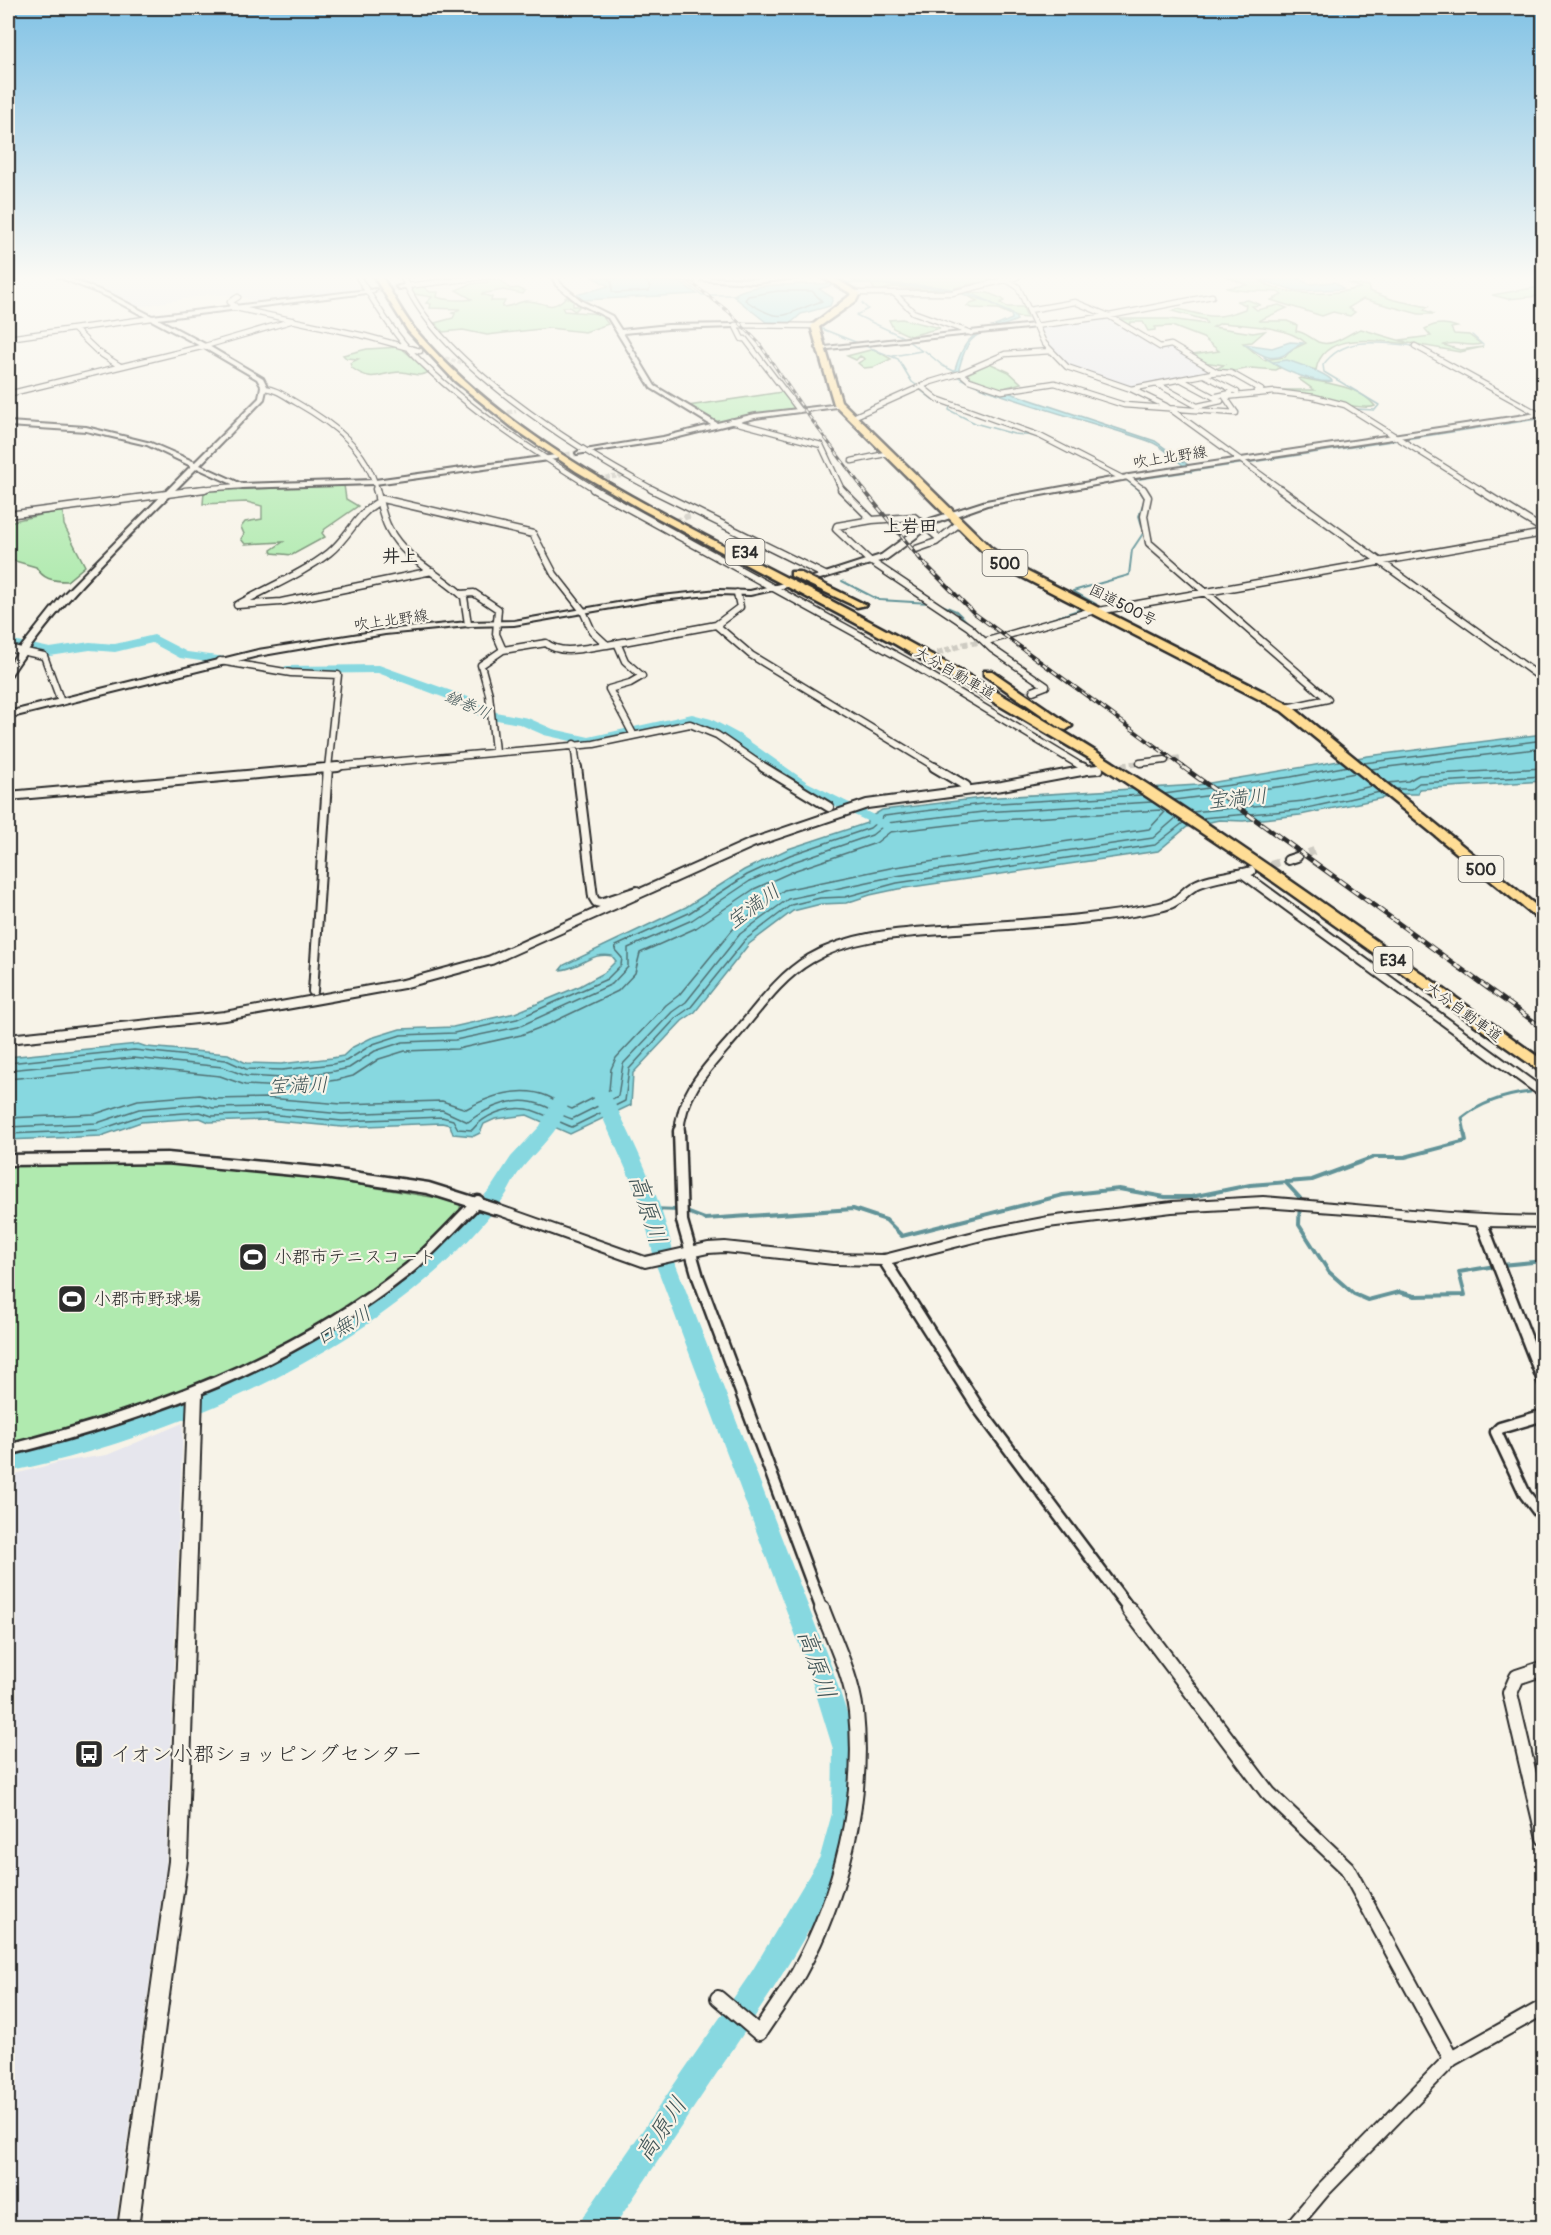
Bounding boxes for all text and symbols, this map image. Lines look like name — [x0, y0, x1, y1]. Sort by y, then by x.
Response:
street label: 吹上北野線 — [1132, 442, 1209, 473]
district label: 上岩田 — [883, 515, 937, 538]
road number: E34 — [726, 539, 764, 565]
district label: 井上 — [382, 545, 418, 568]
road number: 500 — [982, 550, 1028, 576]
street label: 国道500号 — [1086, 580, 1160, 631]
street label: 吹上北野線 — [353, 606, 430, 635]
street label: 大分自動車道 — [911, 643, 998, 704]
water label: 鎗巻川 — [442, 686, 494, 724]
water label: 宝満川 — [1206, 783, 1268, 814]
road number: 500 — [1458, 856, 1504, 882]
water label: 宝満川 — [722, 879, 785, 934]
road number: E34 — [1374, 947, 1412, 973]
street label: 大分自動車道 — [1422, 978, 1506, 1047]
water label: 宝満川 — [268, 1072, 328, 1099]
water label: 高原川 — [623, 1170, 672, 1248]
sports icon: 小郡市テニスコート — [237, 1241, 269, 1273]
place label: 小郡市テニスコート — [274, 1246, 436, 1269]
sports icon: 小郡市野球場 — [56, 1283, 88, 1315]
place label: 小郡市野球場 — [93, 1288, 201, 1311]
water label: 口無川 — [311, 1301, 375, 1352]
water label: 高原川 — [791, 1625, 842, 1703]
bus stop icon: イオン小郡ショッピングセンター — [73, 1738, 105, 1770]
place label: イオン小郡ショッピングセンター — [110, 1741, 422, 1768]
water label: 高原川 — [629, 2091, 694, 2167]

